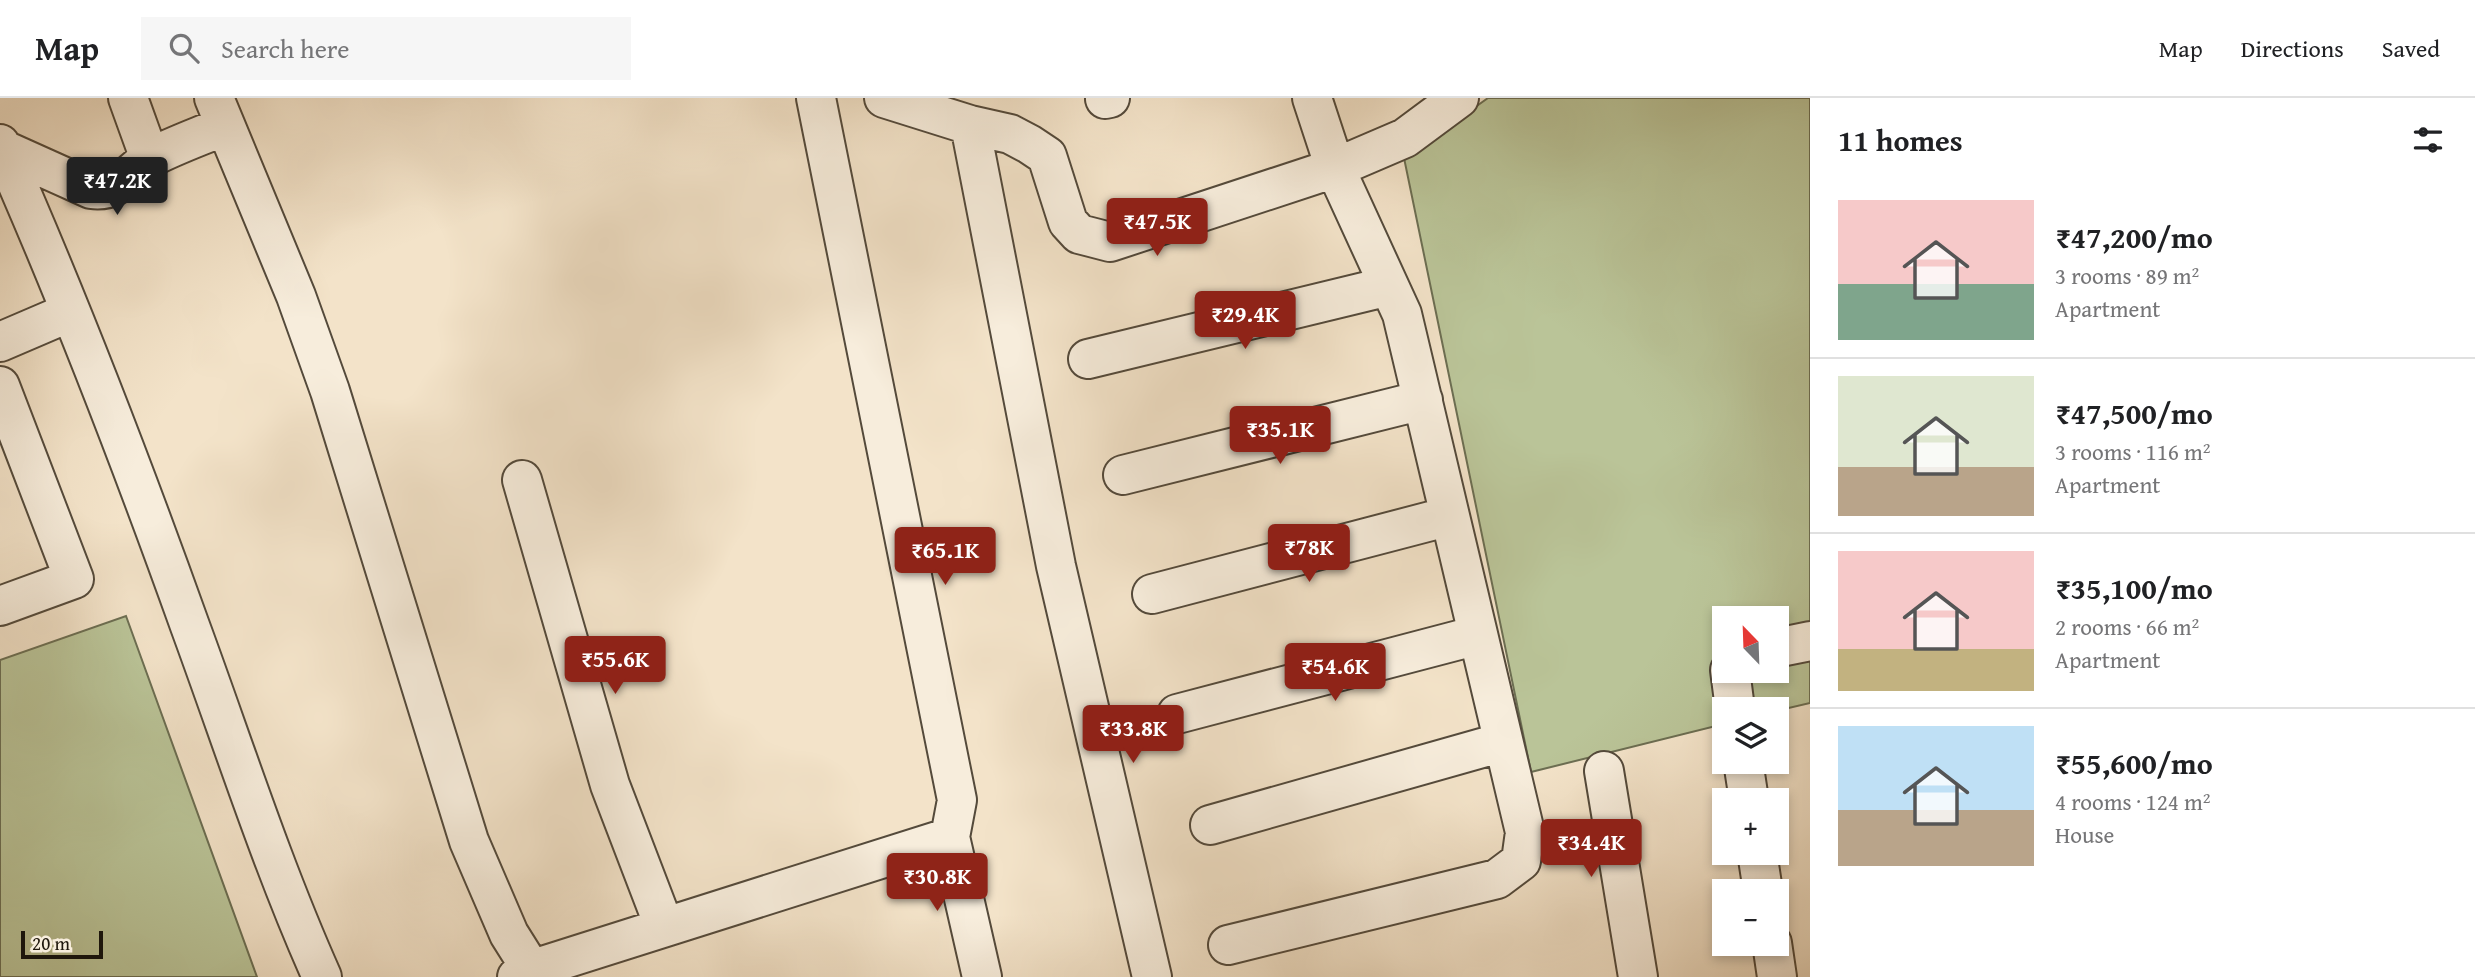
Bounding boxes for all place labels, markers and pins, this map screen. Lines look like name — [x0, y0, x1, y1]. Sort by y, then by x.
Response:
pin: ₹47.2K — [60, 158, 174, 217]
pin: ₹47.5K — [1100, 198, 1214, 258]
pin: ₹29.4K — [1188, 292, 1302, 351]
pin: ₹35.1K — [1223, 406, 1337, 466]
pin: ₹78K — [1268, 524, 1350, 584]
pin: ₹65.1K — [888, 528, 1002, 587]
pin: ₹55.6K — [558, 636, 672, 696]
pin: ₹54.6K — [1278, 644, 1392, 703]
pin: ₹33.8K — [1076, 706, 1190, 765]
pin: ₹34.4K — [1534, 820, 1648, 879]
pin: ₹30.8K — [880, 854, 994, 913]

